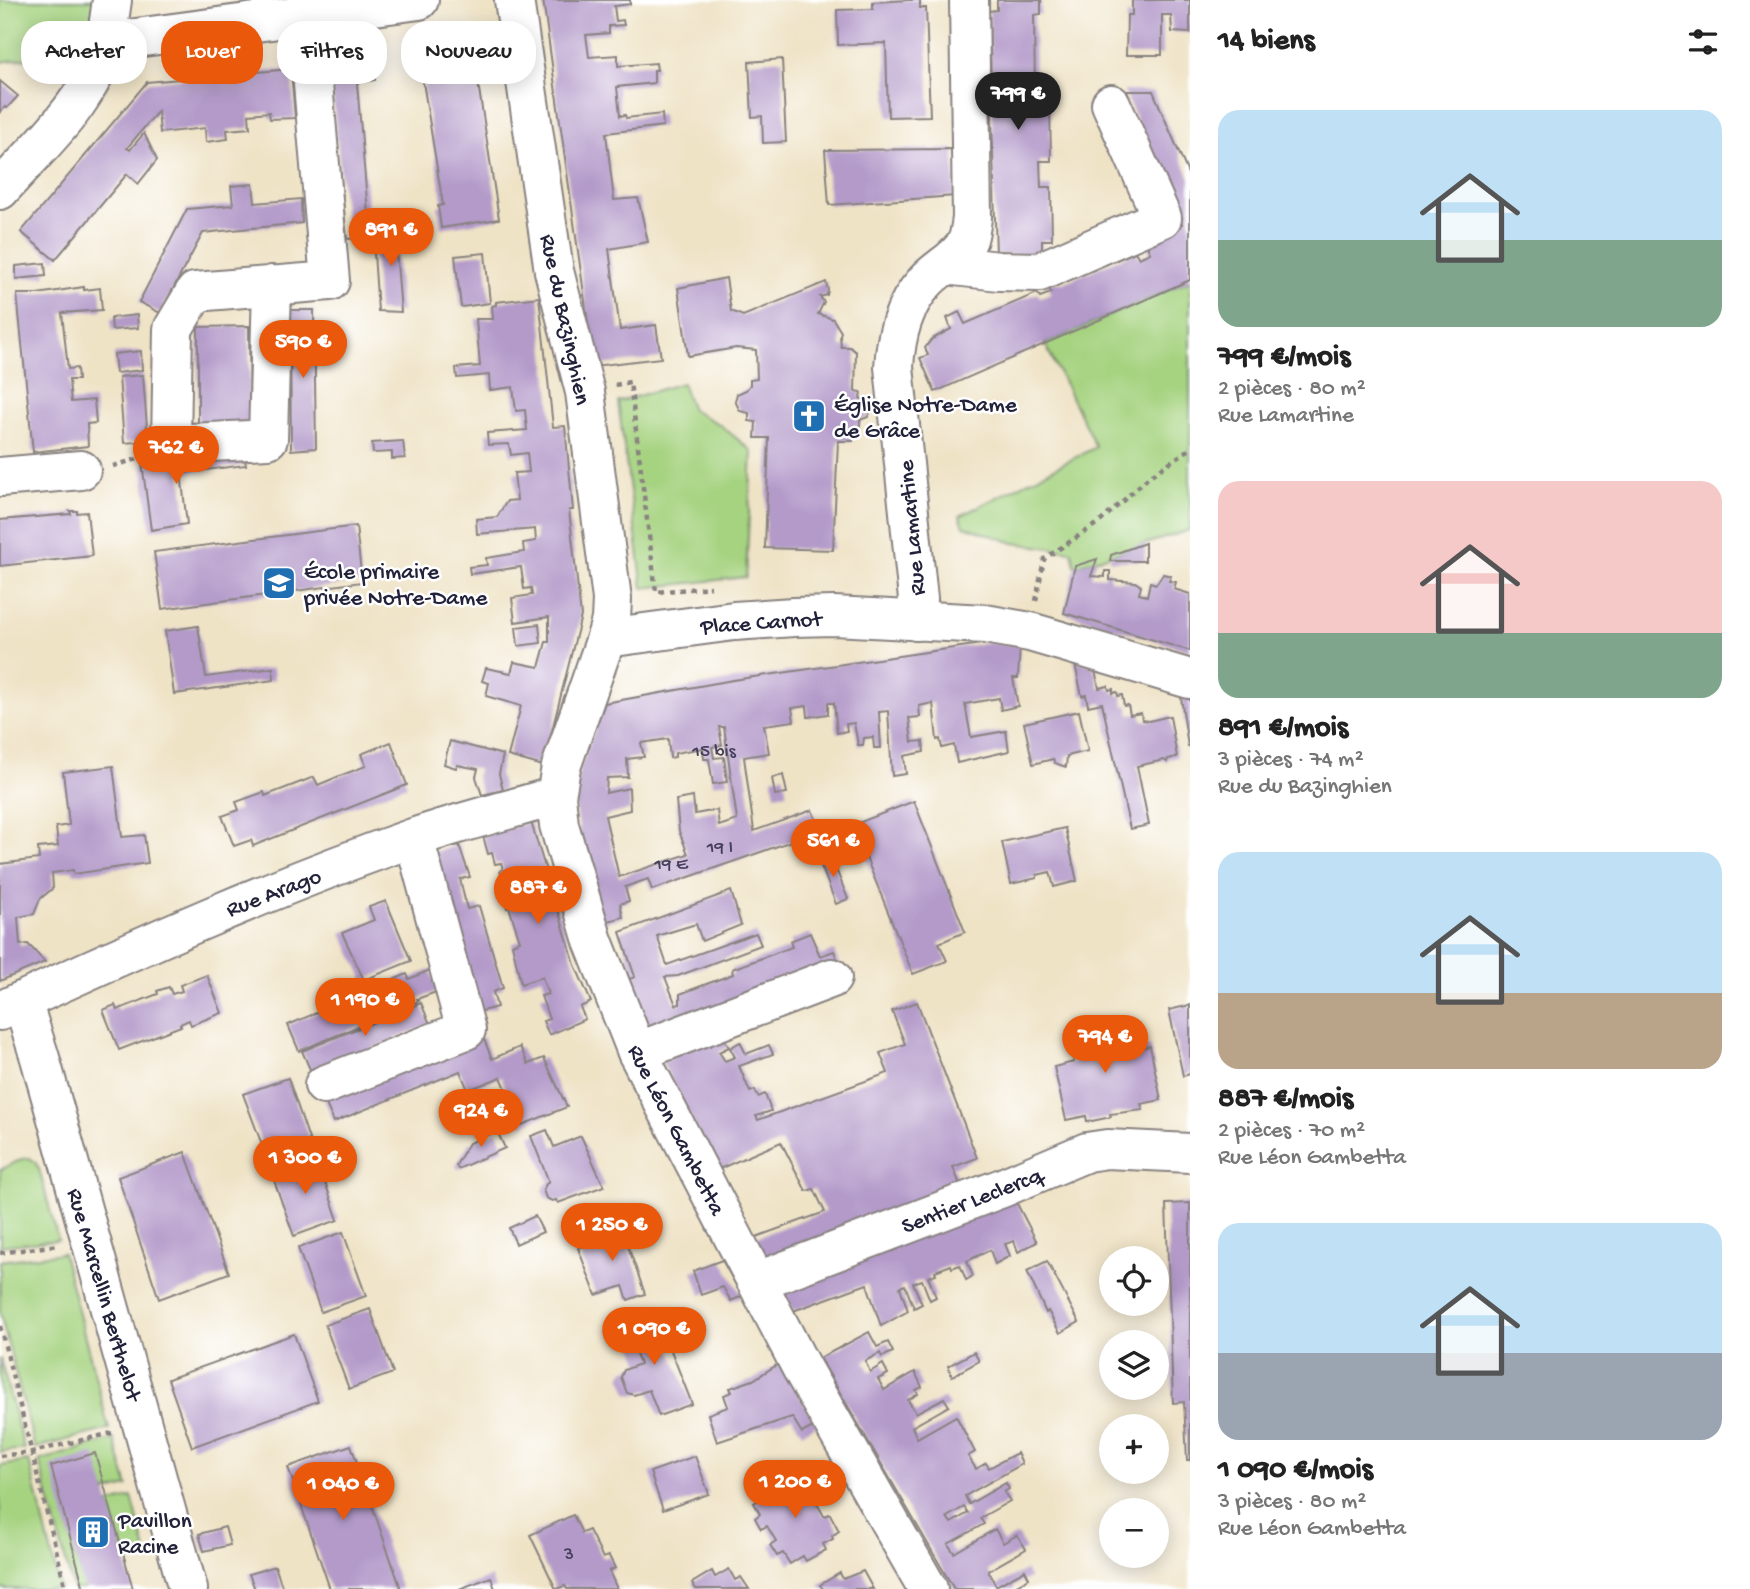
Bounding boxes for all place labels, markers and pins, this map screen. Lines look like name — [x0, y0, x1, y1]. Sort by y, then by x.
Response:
pin: 799 € — [969, 72, 1067, 132]
pin: 891 € — [342, 208, 440, 268]
pin: 590 € — [254, 320, 352, 380]
place label: Église Notre-Dame de Grâce — [834, 393, 1018, 446]
church icon: Église Notre-Dame de Grâce — [790, 397, 828, 435]
pin: 762 € — [127, 426, 225, 486]
place label: École primaire privée Notre-Dame — [303, 560, 488, 613]
school or university icon: École primaire privée Notre-Dame — [260, 564, 298, 602]
pin: 561 € — [784, 820, 882, 879]
pin: 887 € — [489, 866, 587, 926]
pin: 1 190 € — [300, 978, 430, 1038]
pin: 794 € — [1056, 1016, 1154, 1075]
pin: 924 € — [432, 1090, 530, 1149]
pin: 1 300 € — [240, 1136, 370, 1196]
pin: 1 250 € — [547, 1204, 677, 1263]
pin: 1 090 € — [589, 1308, 719, 1367]
pin: 1 200 € — [730, 1460, 860, 1520]
pin: 1 040 € — [278, 1462, 408, 1522]
place label: Pavillon Racine — [117, 1509, 192, 1562]
building icon: Pavillon Racine — [74, 1513, 112, 1551]

